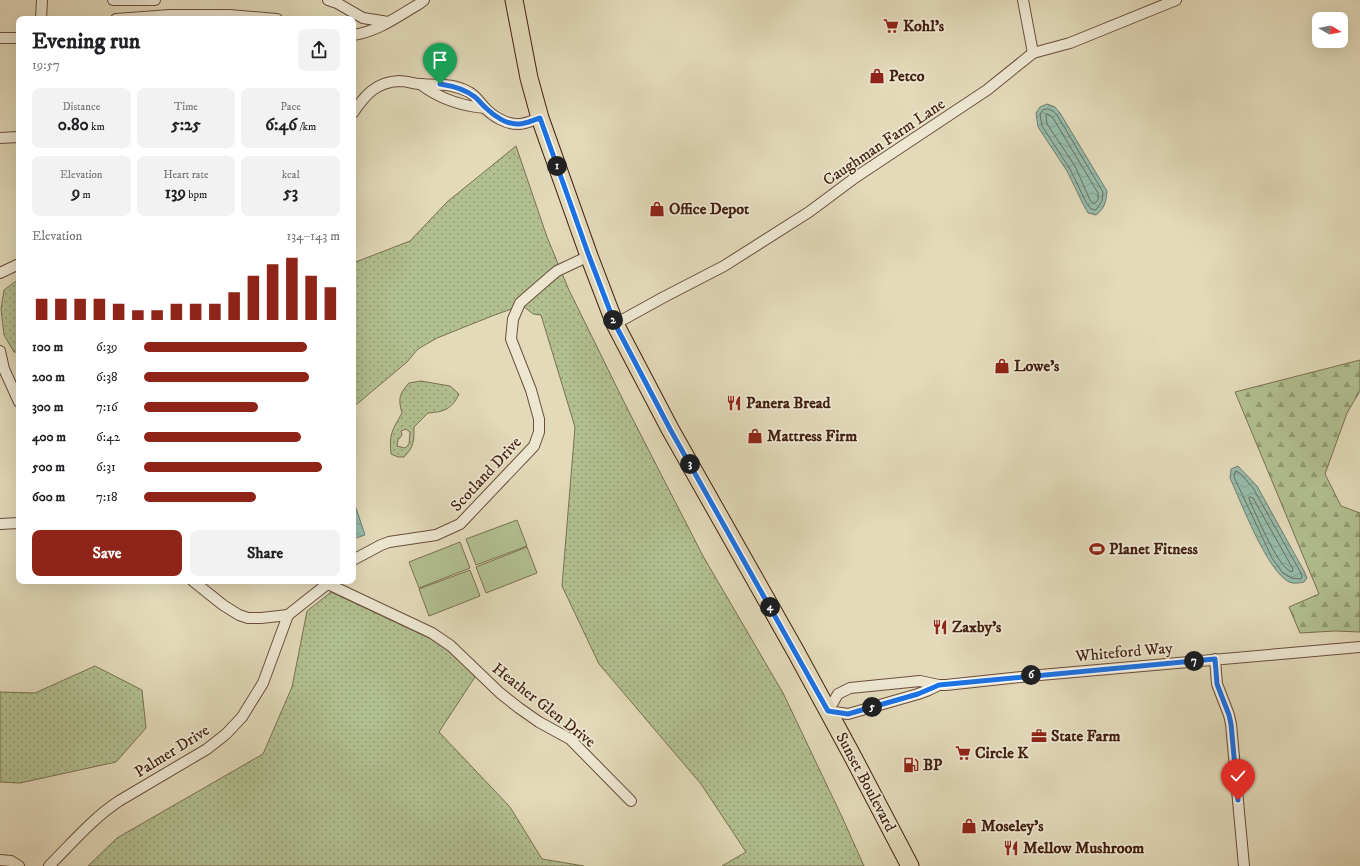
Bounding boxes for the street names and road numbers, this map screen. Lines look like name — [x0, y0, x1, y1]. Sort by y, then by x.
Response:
street label: Caughman Farm Lane — [819, 94, 949, 190]
street label: Scotland Drive — [446, 432, 526, 516]
street label: Whiteford Way — [1074, 638, 1174, 666]
street label: Heather Glen Drive — [488, 658, 600, 752]
street label: Palmer Drive — [131, 720, 213, 782]
street label: Sunset Boulevard — [831, 729, 901, 835]

